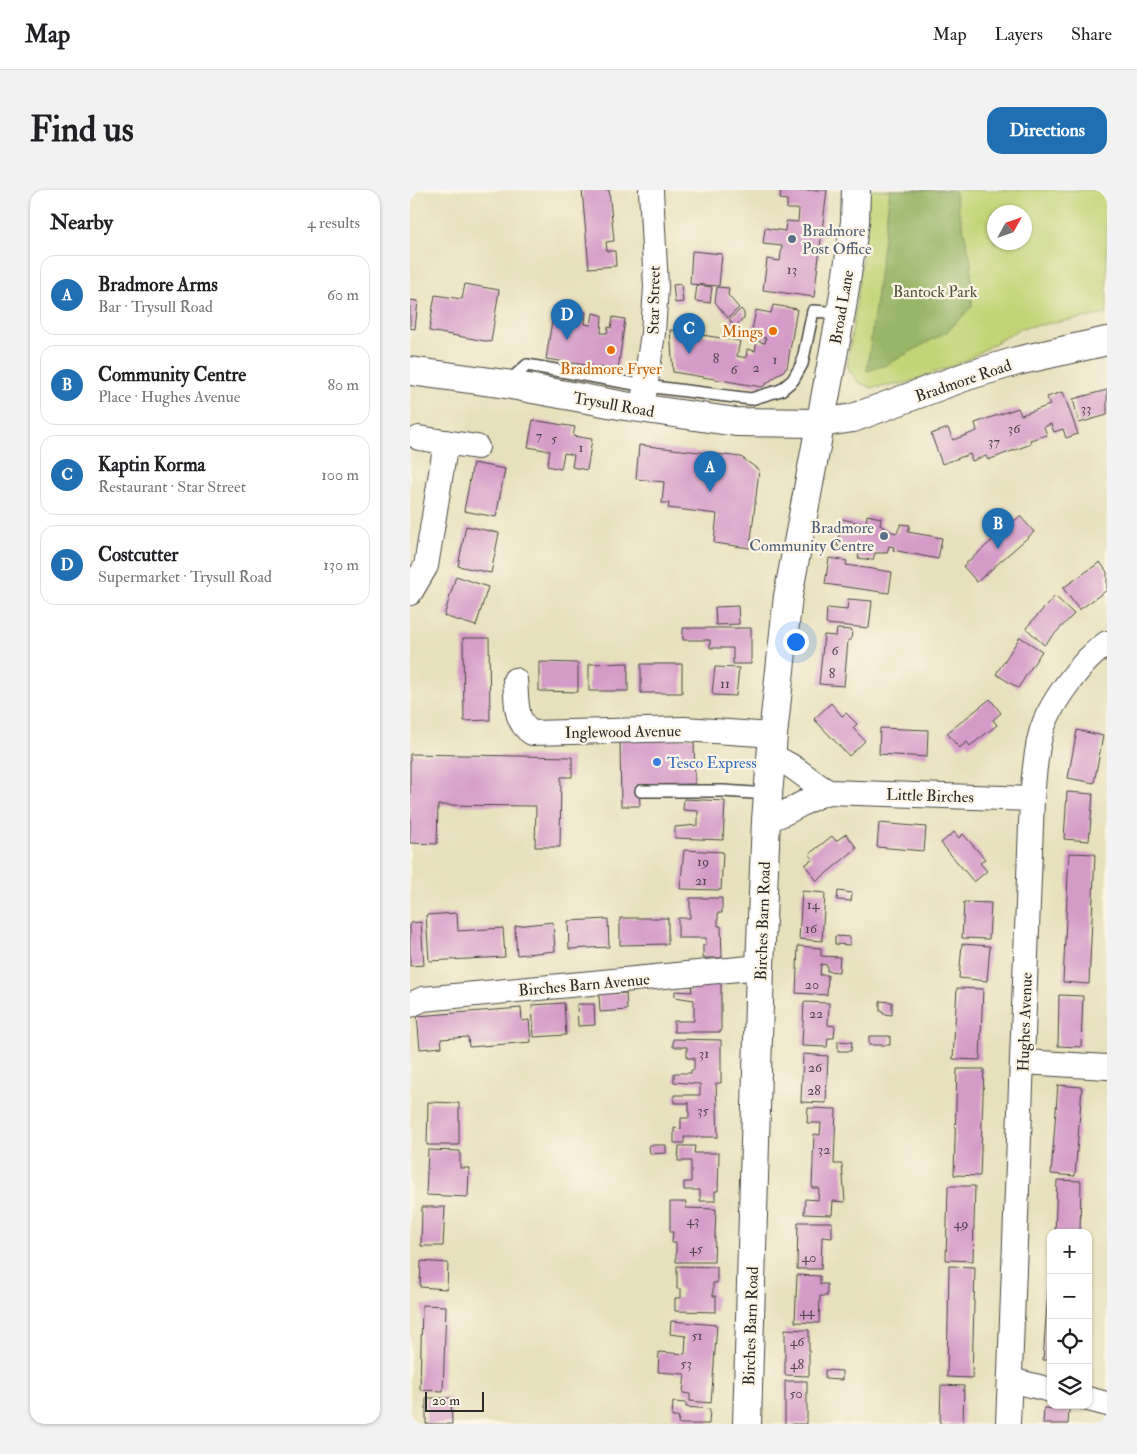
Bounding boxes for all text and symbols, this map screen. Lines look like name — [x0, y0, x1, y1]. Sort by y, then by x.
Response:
text: Map — [25, 19, 70, 50]
text: Map — [933, 23, 967, 46]
text: Layers — [995, 23, 1043, 46]
text: Share — [1071, 23, 1112, 46]
button: Directions — [987, 107, 1107, 154]
text: Find us — [30, 108, 134, 152]
north arrow — [987, 205, 1032, 250]
text: Nearby — [50, 209, 113, 236]
text: 4 results — [307, 213, 360, 233]
place label: Bradmore Post Office — [802, 221, 872, 259]
marker: Bradmore Post Office — [786, 233, 798, 245]
house number: 13 — [787, 261, 797, 278]
street label: Star Street — [643, 266, 665, 334]
street label: Broad Lane — [826, 268, 858, 346]
text: Bradmore Arms — [98, 273, 218, 297]
park label: Bantock Park — [893, 282, 978, 302]
text: A — [62, 285, 72, 305]
text: 60 m — [327, 285, 359, 305]
text: Bar · Trysull Road — [98, 297, 213, 317]
pin: D — [551, 299, 583, 340]
pin: C — [673, 313, 705, 354]
place label: Mings — [722, 322, 763, 342]
marker: Mings — [767, 325, 779, 337]
marker: Bradmore Fryer — [605, 344, 617, 356]
house number: 8 — [713, 350, 720, 367]
house number: 1 — [773, 351, 778, 368]
street label: Bradmore Road — [913, 355, 1014, 407]
place label: Bradmore Fryer — [560, 359, 662, 379]
house number: 2 — [752, 359, 760, 376]
house number: 6 — [730, 361, 738, 378]
text: Community Centre — [98, 363, 246, 387]
text: B — [62, 375, 72, 395]
text: 80 m — [328, 375, 359, 395]
text: Place · Hughes Avenue — [98, 387, 240, 407]
street label: Trysull Road — [572, 388, 656, 422]
house number: 33 — [1081, 400, 1091, 417]
house number: 36 — [1008, 420, 1021, 437]
house number: 7 — [536, 427, 543, 444]
house number: 5 — [551, 430, 558, 447]
house number: 37 — [988, 433, 1000, 450]
house number: 1 — [579, 439, 584, 456]
pin: A — [694, 451, 726, 492]
text: Kaptin Korma — [98, 453, 205, 477]
text: C — [61, 465, 73, 485]
text: 100 m — [321, 465, 359, 485]
text: Restaurant · Star Street — [98, 477, 246, 497]
pin: B — [982, 508, 1014, 549]
place label: Bradmore Community Centre — [749, 518, 874, 556]
marker: Bradmore Community Centre — [878, 530, 890, 542]
text: Costcutter — [98, 543, 178, 567]
text: D — [60, 555, 74, 575]
text: 130 m — [323, 555, 359, 575]
text: Supermarket · Trysull Road — [98, 567, 272, 587]
your location — [783, 629, 809, 655]
house number: 6 — [831, 642, 839, 659]
house number: 8 — [829, 665, 836, 682]
house number: 11 — [720, 675, 730, 692]
street label: Inglewood Avenue — [565, 721, 682, 743]
place label: Tesco Express — [667, 753, 757, 774]
marker: Tesco Express — [651, 756, 663, 768]
street label: Little Birches — [886, 784, 974, 808]
house number: 19 — [697, 853, 709, 870]
street label: Birches Barn Road — [751, 861, 775, 981]
house number: 21 — [695, 872, 707, 889]
house number: 14 — [807, 896, 821, 913]
house number: 16 — [805, 920, 818, 937]
street label: Birches Barn Avenue — [518, 969, 651, 1001]
street label: Hughes Avenue — [1013, 972, 1037, 1072]
house number: 20 — [805, 976, 819, 993]
house number: 22 — [809, 1005, 823, 1022]
house number: 31 — [699, 1045, 709, 1062]
house number: 26 — [808, 1059, 823, 1076]
house number: 28 — [807, 1082, 821, 1099]
house number: 35 — [697, 1102, 710, 1119]
house number: 32 — [818, 1141, 830, 1158]
house number: 43 — [687, 1212, 699, 1229]
house number: 49 — [954, 1215, 968, 1232]
map controls — [1047, 1229, 1092, 1409]
button: + — [1047, 1229, 1092, 1274]
house number: 45 — [689, 1240, 704, 1257]
house number: 40 — [802, 1249, 816, 1266]
street label: Birches Barn Road — [739, 1266, 763, 1386]
button: − — [1047, 1274, 1092, 1319]
house number: 44 — [799, 1303, 816, 1320]
button: locate — [1047, 1319, 1092, 1364]
house number: 51 — [691, 1327, 703, 1344]
house number: 46 — [790, 1333, 805, 1350]
house number: 53 — [680, 1355, 692, 1372]
house number: 48 — [790, 1356, 804, 1373]
button: layers — [1047, 1364, 1092, 1409]
house number: 50 — [789, 1385, 803, 1402]
scale bar — [425, 1389, 484, 1412]
text: 20 m — [432, 1392, 460, 1409]

